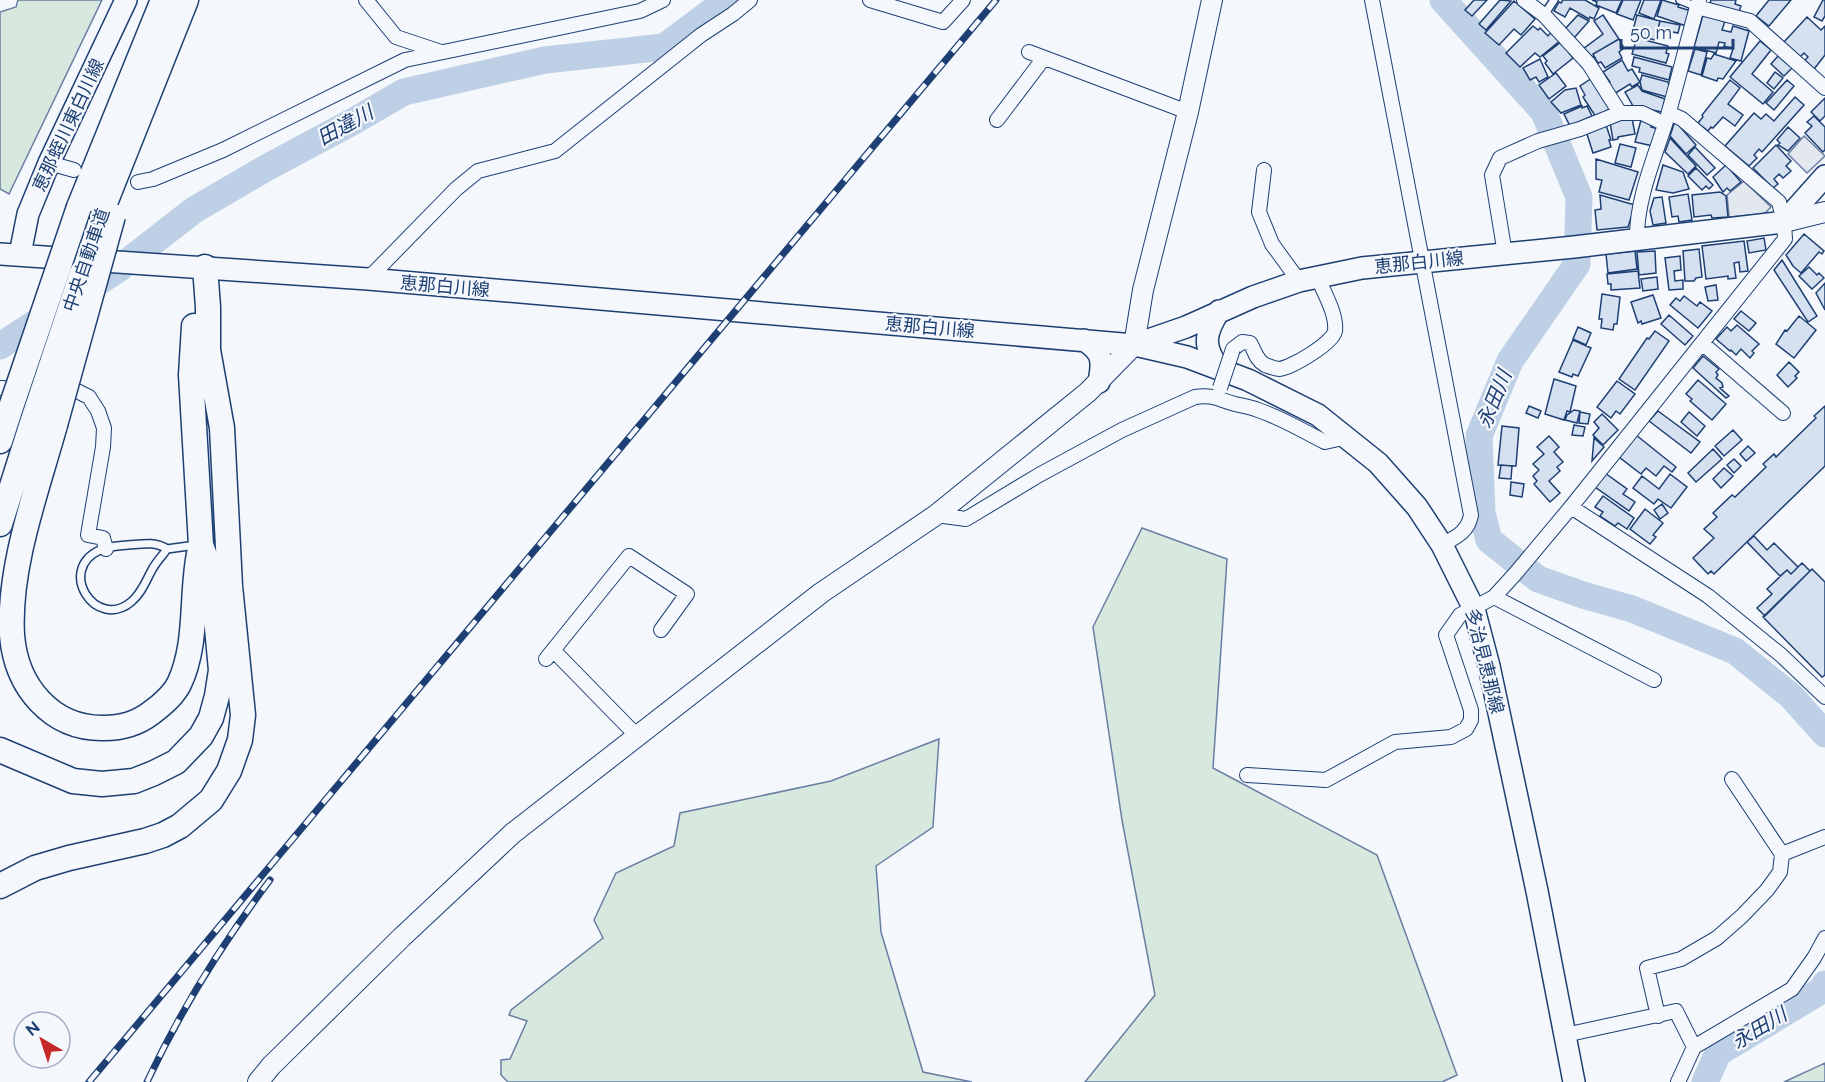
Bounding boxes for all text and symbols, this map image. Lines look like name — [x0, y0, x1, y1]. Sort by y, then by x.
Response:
scale bar — [1621, 12, 1734, 50]
text: 50 m — [1630, 22, 1672, 43]
street label: 恵那蛭川東白川線 — [28, 55, 108, 195]
water label: 田違川 — [313, 99, 379, 150]
street label: 中央自動車道 — [58, 206, 114, 314]
street label: 恵那白川線 — [1373, 247, 1465, 277]
street label: 恵那白川線 — [399, 272, 491, 300]
street label: 恵那白川線 — [884, 313, 976, 341]
water label: 永田川 — [1472, 365, 1517, 431]
street label: 多治見恵那線 — [1462, 606, 1508, 716]
water label: 永田川 — [1727, 1001, 1793, 1054]
north arrow — [12, 1010, 72, 1070]
text: N — [22, 1018, 44, 1040]

